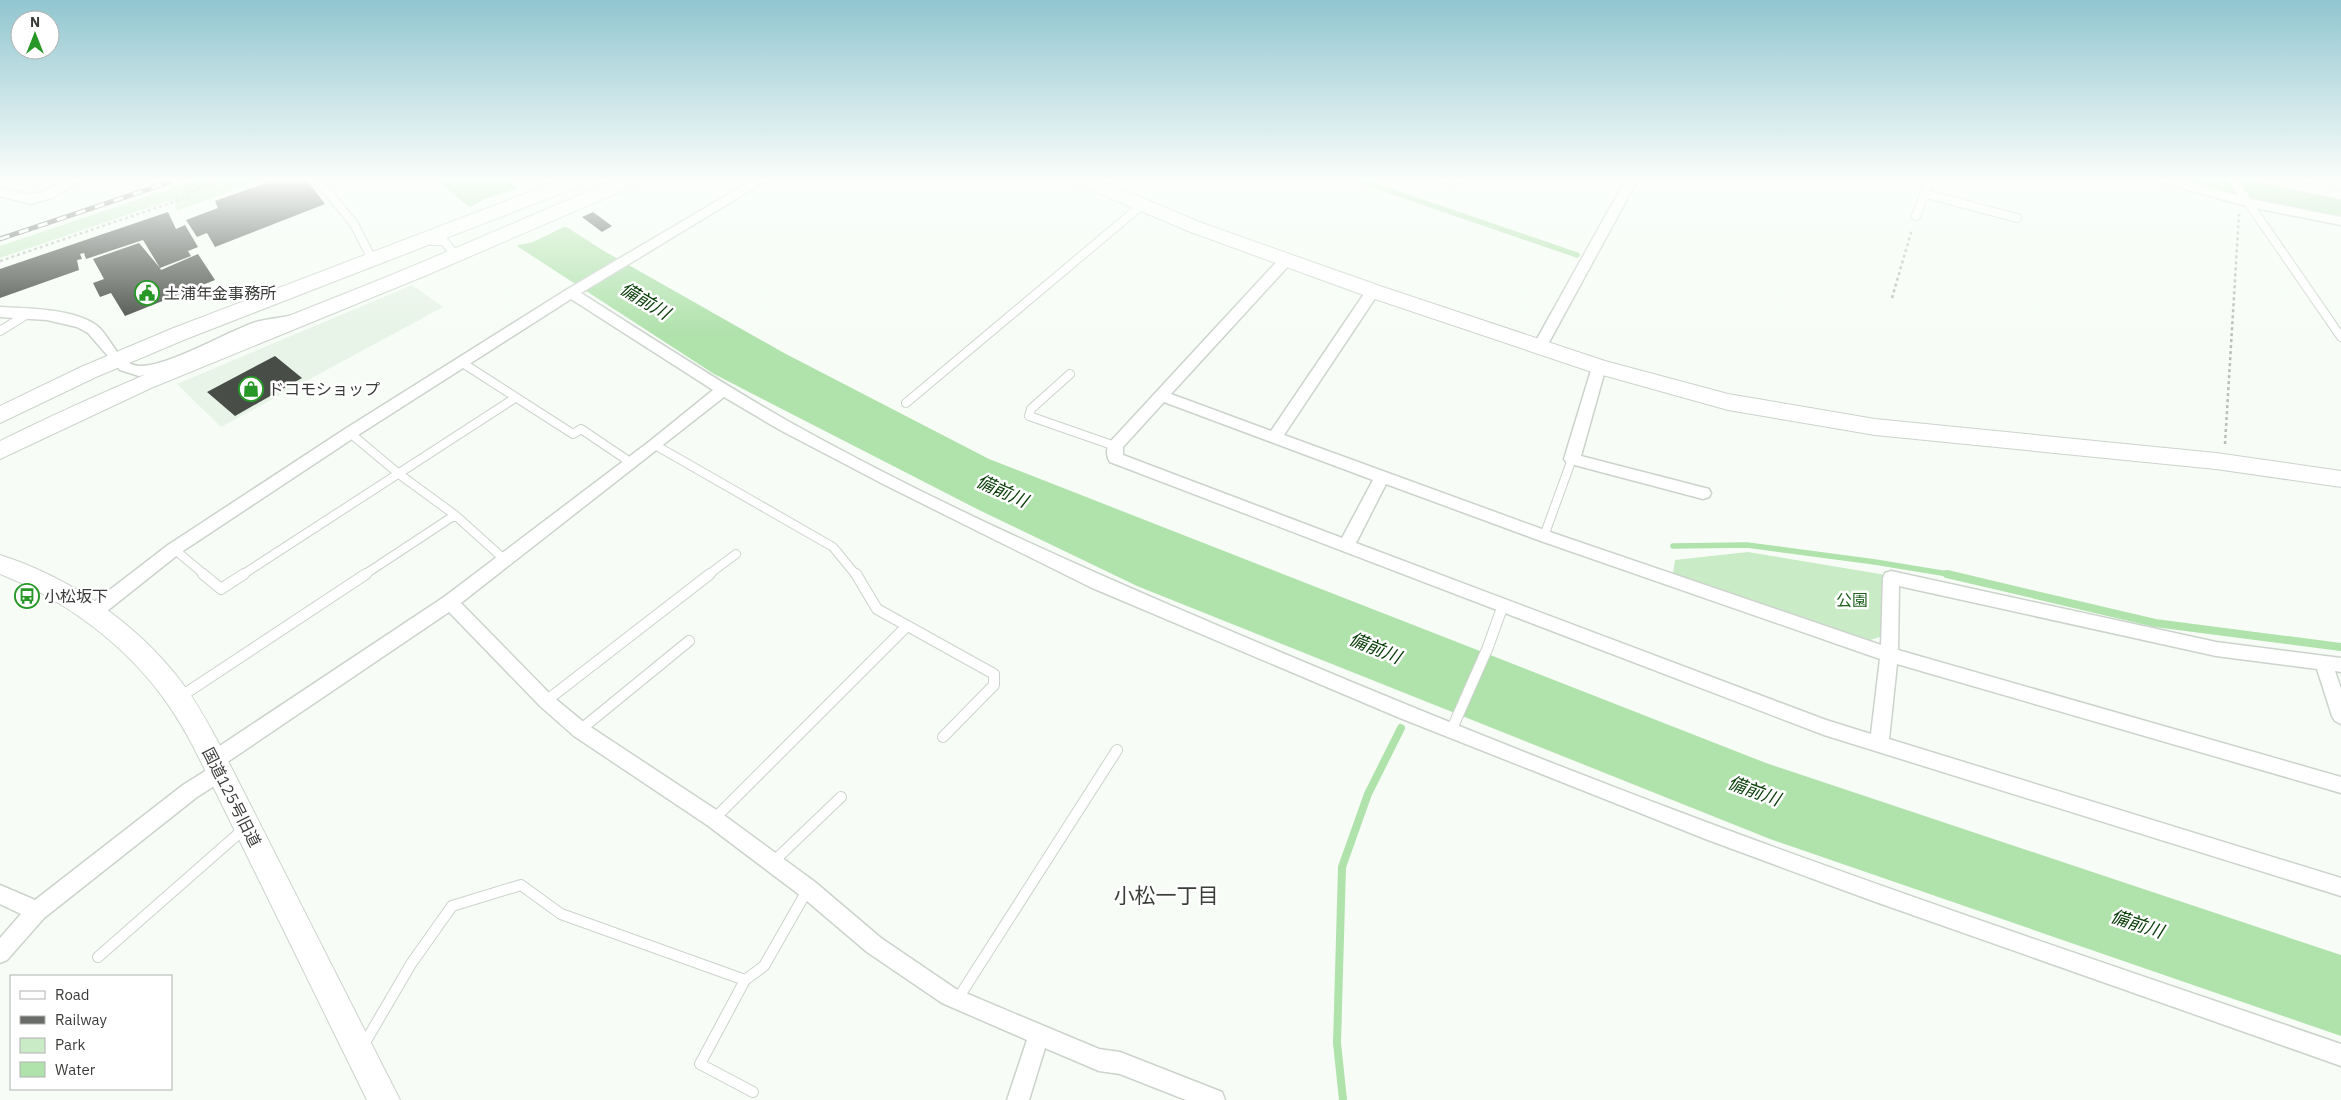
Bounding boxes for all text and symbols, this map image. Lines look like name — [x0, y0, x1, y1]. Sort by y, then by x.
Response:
north arrow — [10, 10, 60, 60]
text: N — [30, 13, 40, 31]
water label: 備前川 — [616, 277, 676, 325]
public building icon: 土浦年金事務所 — [134, 280, 160, 306]
place label: 土浦年金事務所 — [164, 283, 276, 303]
shop icon: ドコモショップ — [238, 376, 264, 402]
place label: ドコモショップ — [268, 379, 380, 399]
water label: 備前川 — [973, 469, 1033, 513]
bus stop icon: 小松坂下 — [14, 583, 40, 609]
place label: 小松坂下 — [44, 586, 108, 606]
park label: 公園 — [1836, 590, 1868, 610]
water label: 備前川 — [1346, 627, 1406, 669]
street label: 国道125号旧道 — [198, 744, 266, 850]
water label: 備前川 — [1725, 770, 1785, 811]
district label: 小松一丁目 — [1114, 881, 1219, 909]
water label: 備前川 — [2108, 904, 2168, 943]
legend — [10, 975, 172, 1090]
text: Road — [55, 985, 90, 1004]
text: Railway — [55, 1010, 108, 1029]
text: Park — [55, 1035, 85, 1054]
text: Water — [55, 1060, 96, 1079]

